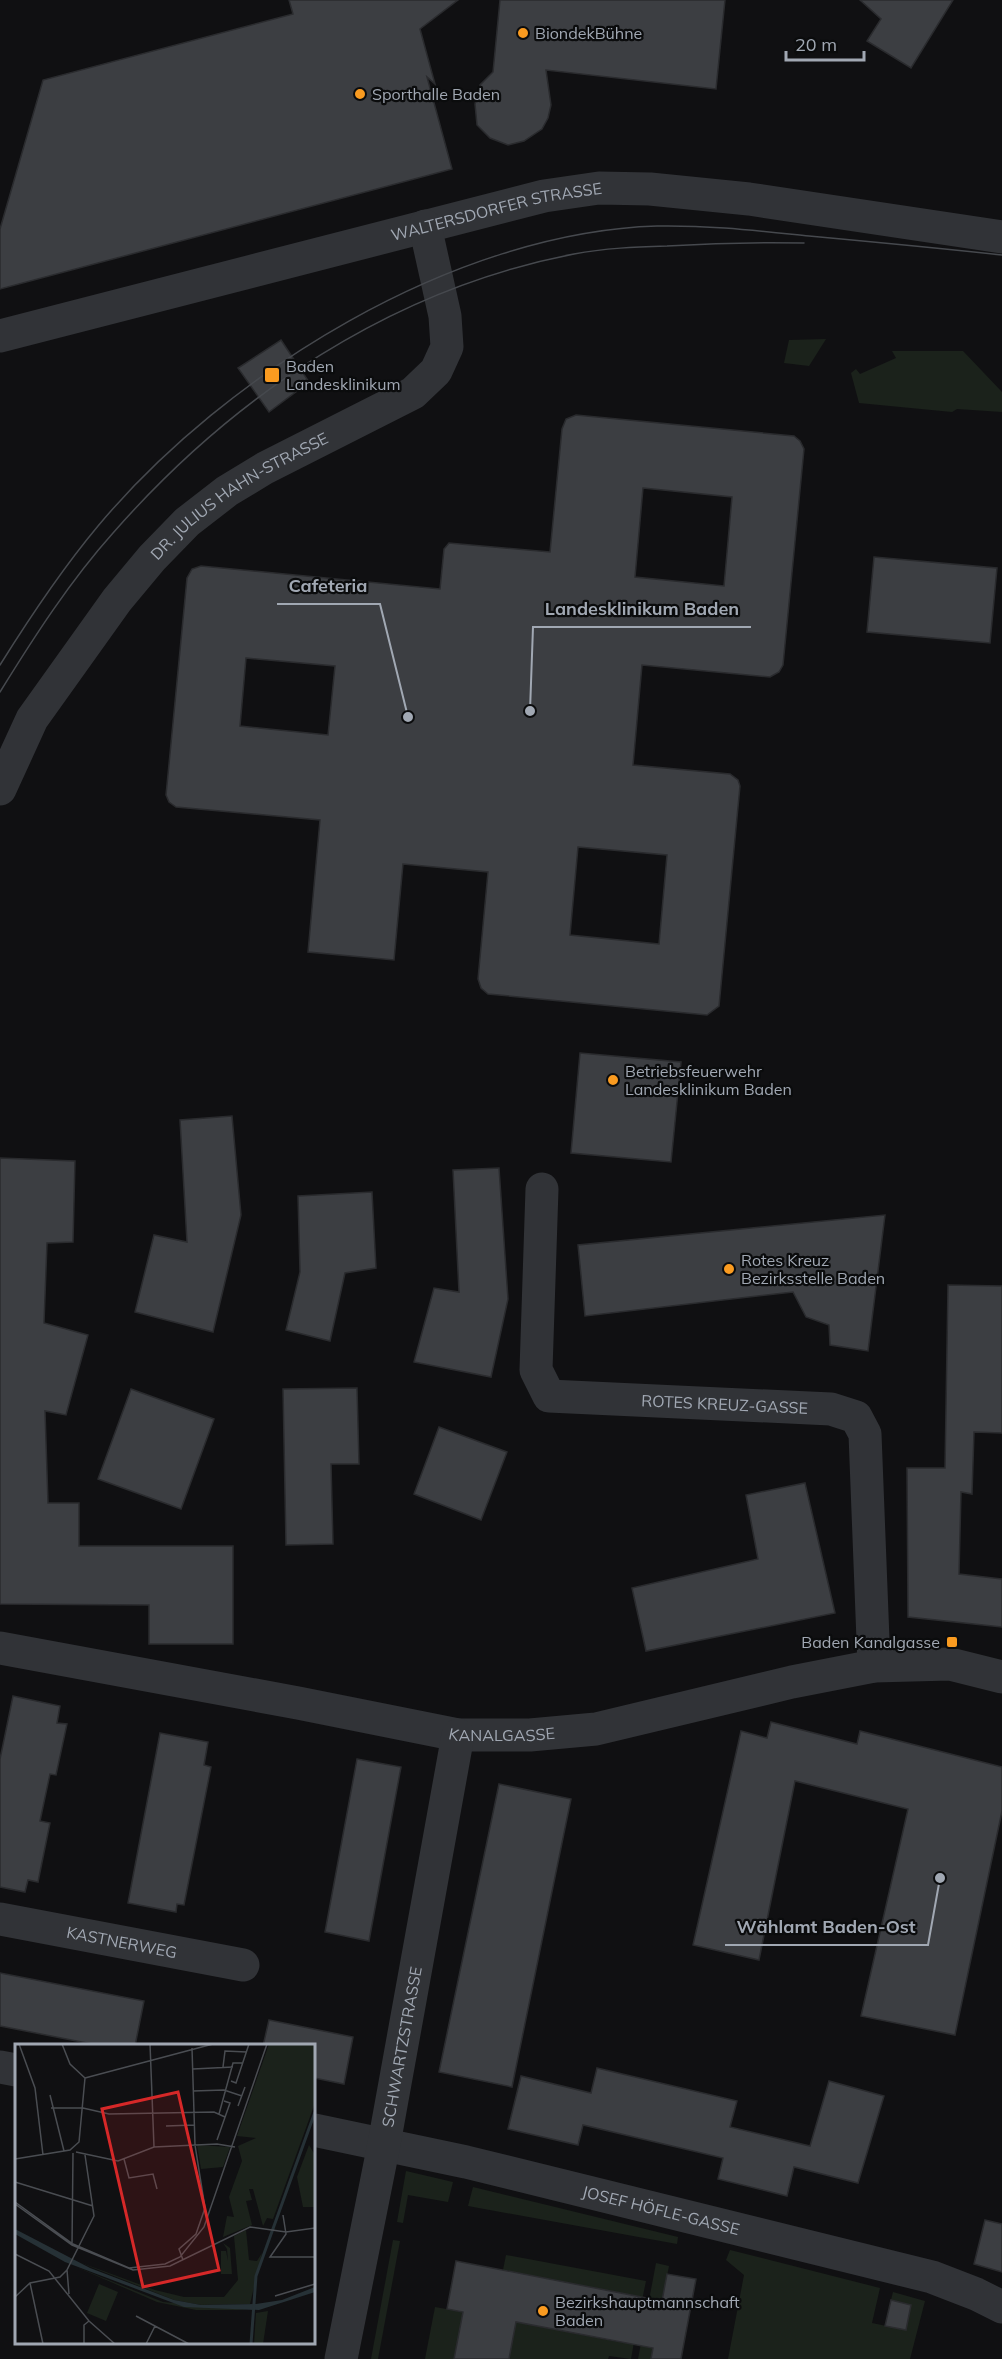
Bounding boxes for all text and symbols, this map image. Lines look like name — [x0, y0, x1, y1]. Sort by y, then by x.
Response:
place label: BiondekBühne — [535, 23, 642, 43]
scale bar — [786, 24, 864, 62]
marker: BiondekBühne — [516, 26, 530, 40]
text: 20 m — [795, 33, 837, 56]
place label: Sporthalle Baden — [372, 84, 500, 104]
marker: Sporthalle Baden — [353, 87, 367, 101]
street label: WALTERSDORFER STRASSE — [389, 178, 603, 245]
place label: Baden Landesklinikum — [286, 356, 401, 394]
marker: Baden Landesklinikum — [263, 366, 281, 384]
street label: DR. JULIUS HAHN-STRASSE — [146, 428, 331, 564]
callout: Cafeteria — [277, 568, 380, 604]
text: Cafeteria — [289, 574, 367, 597]
callout: Landesklinikum Baden — [533, 591, 751, 627]
text: Landesklinikum Baden — [545, 597, 739, 620]
place label: Betriebsfeuerwehr Landesklinikum Baden — [625, 1061, 792, 1099]
marker: Betriebsfeuerwehr Landesklinikum Baden — [606, 1073, 620, 1087]
place label: Rotes Kreuz Bezirksstelle Baden — [741, 1250, 885, 1288]
marker: Rotes Kreuz Bezirksstelle Baden — [722, 1262, 736, 1276]
street label: ROTES KREUZ-GASSE — [641, 1390, 808, 1418]
place label: Baden Kanalgasse — [801, 1632, 940, 1652]
marker: Baden Kanalgasse — [945, 1635, 959, 1649]
street label: KANALGASSE — [447, 1723, 556, 1745]
callout: Wählamt Baden-Ost — [725, 1909, 928, 1945]
text: Wählamt Baden-Ost — [736, 1915, 916, 1938]
street label: KASTNERWEG — [65, 1922, 179, 1962]
street label: SCHWARTZSTRASSE — [377, 1965, 426, 2129]
inset map — [15, 2044, 315, 2344]
street label: JOSEF HÖFLE-GASSE — [580, 2181, 742, 2239]
place label: Bezirkshauptmannschaft Baden — [555, 2292, 740, 2330]
marker: Bezirkshauptmannschaft Baden — [536, 2304, 550, 2318]

